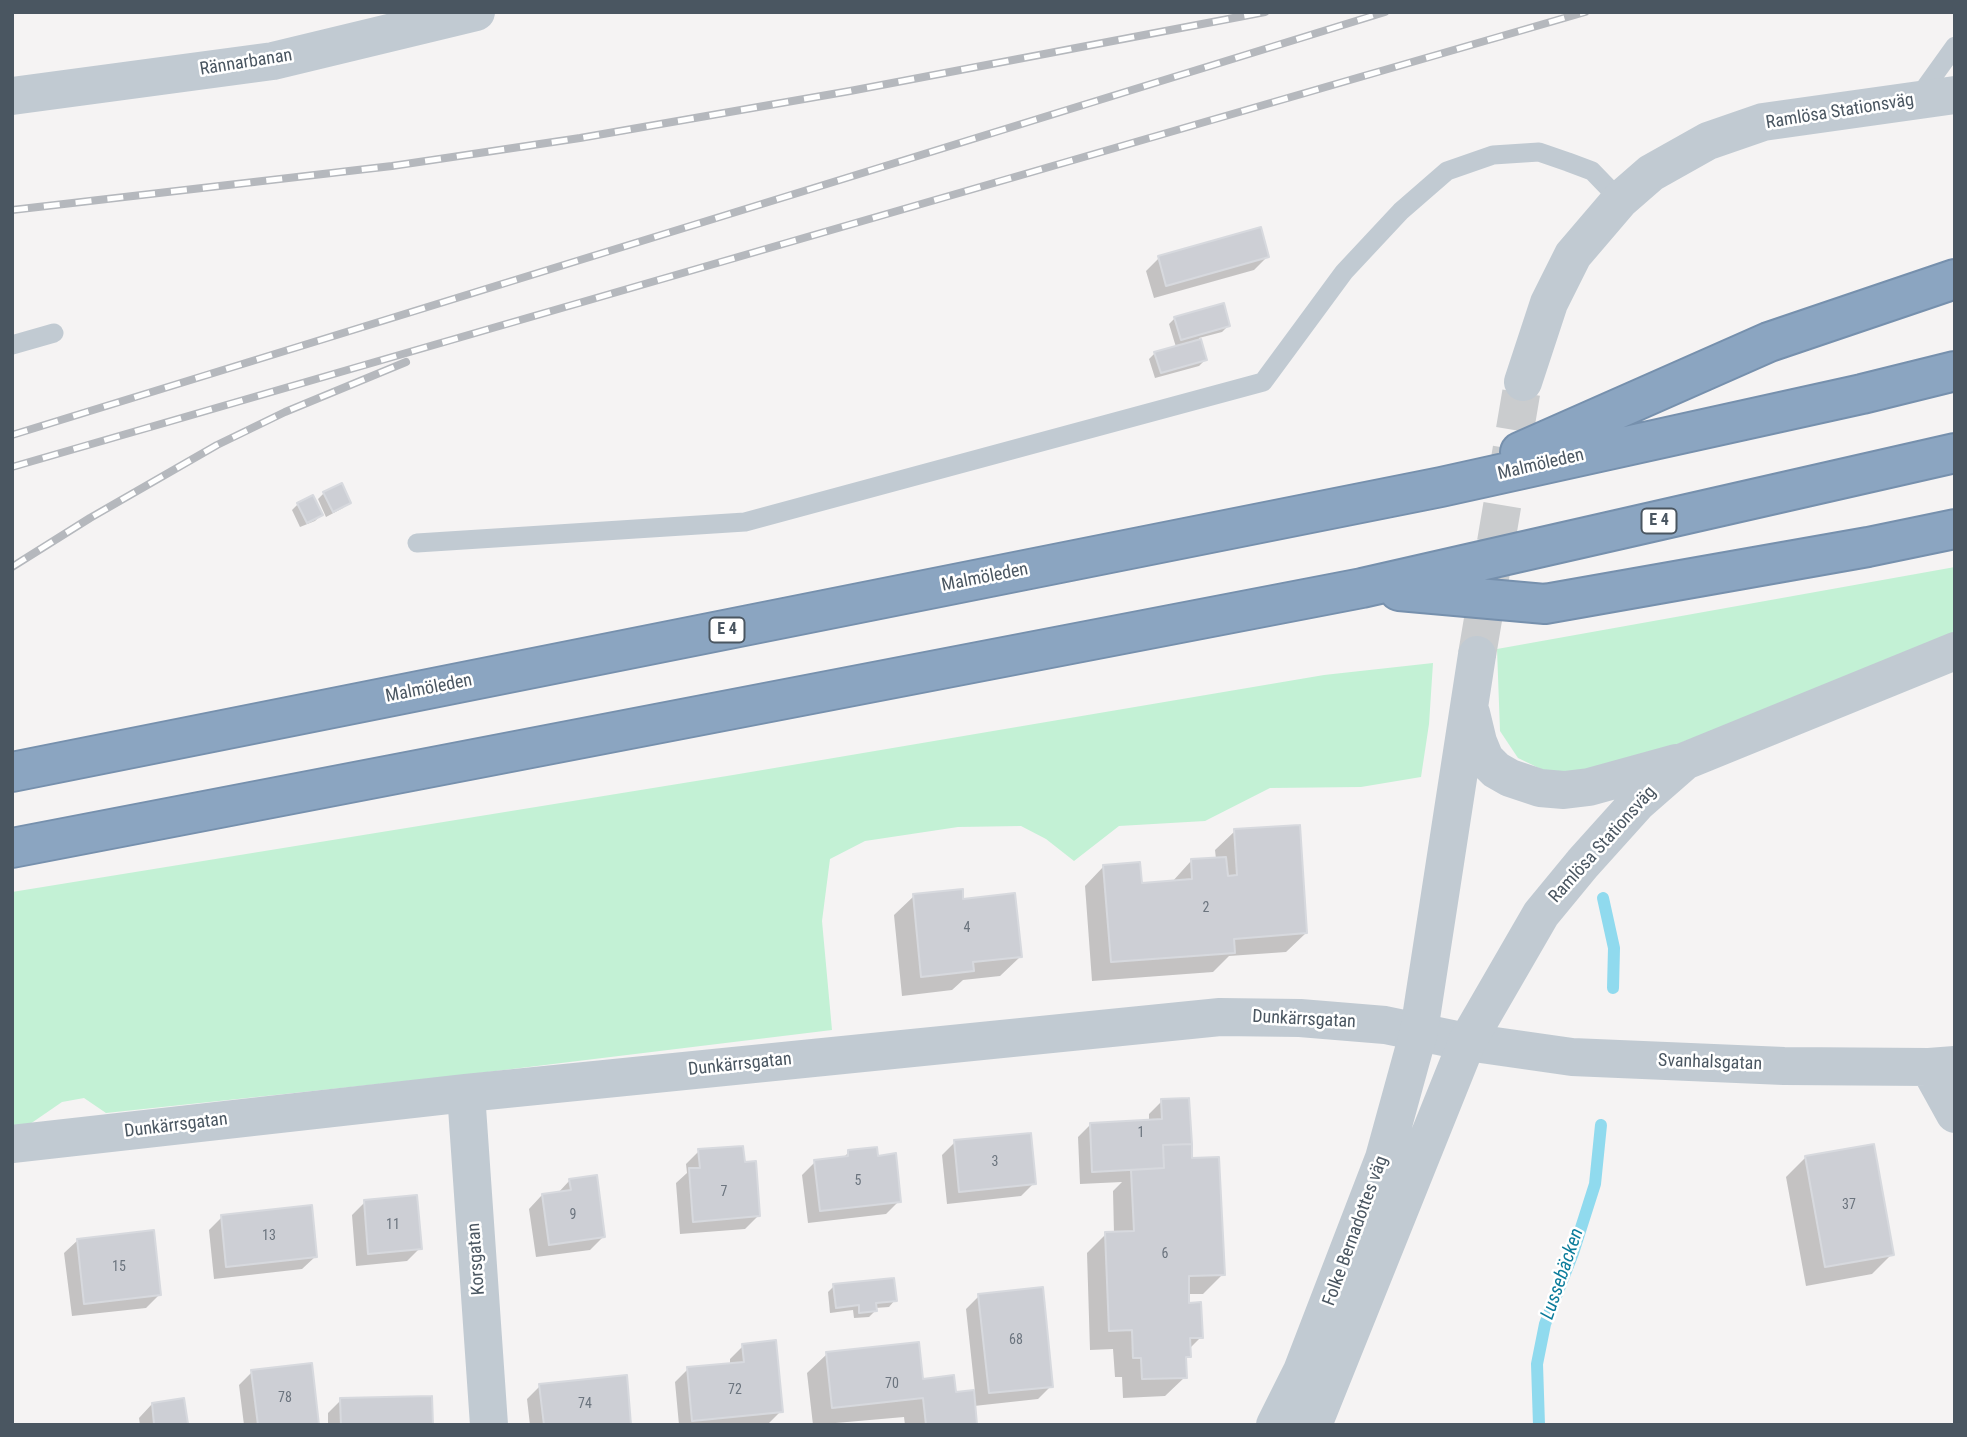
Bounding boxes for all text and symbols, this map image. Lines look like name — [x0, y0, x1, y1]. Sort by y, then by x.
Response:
street label: Rännarbanan — [198, 45, 294, 81]
street label: Ramlösa Stationsväg — [1764, 90, 1916, 134]
street label: Malmöleden — [1496, 445, 1586, 485]
road number: E 4 — [1642, 508, 1676, 534]
street label: Malmöleden — [940, 559, 1030, 597]
road number: E 4 — [710, 618, 744, 642]
street label: Malmöleden — [384, 670, 474, 708]
street label: Ramlösa Stationsväg — [1545, 782, 1661, 908]
house number: 2 — [1203, 900, 1209, 916]
house number: 4 — [964, 920, 970, 936]
street label: Dunkärrsgatan — [1252, 1006, 1356, 1034]
street label: Dunkärrsgatan — [687, 1049, 793, 1081]
street label: Svanhalsgatan — [1658, 1050, 1762, 1076]
street label: Dunkärrsgatan — [123, 1109, 229, 1143]
house number: 1 — [1138, 1125, 1144, 1141]
street label: Folke Bernadottes väg — [1319, 1153, 1393, 1309]
house number: 3 — [992, 1154, 998, 1170]
house number: 5 — [855, 1173, 861, 1189]
house number: 7 — [721, 1184, 727, 1200]
house number: 37 — [1842, 1197, 1856, 1213]
house number: 9 — [570, 1207, 576, 1223]
house number: 11 — [386, 1217, 400, 1233]
street label: Korsgatan — [464, 1222, 490, 1296]
water label: Lussebäcken — [1537, 1225, 1589, 1323]
house number: 13 — [262, 1228, 276, 1244]
house number: 6 — [1162, 1246, 1168, 1262]
house number: 15 — [112, 1259, 126, 1275]
house number: 68 — [1009, 1332, 1023, 1348]
house number: 70 — [885, 1376, 899, 1392]
house number: 72 — [728, 1382, 742, 1398]
house number: 78 — [278, 1390, 292, 1406]
house number: 74 — [578, 1396, 592, 1412]

